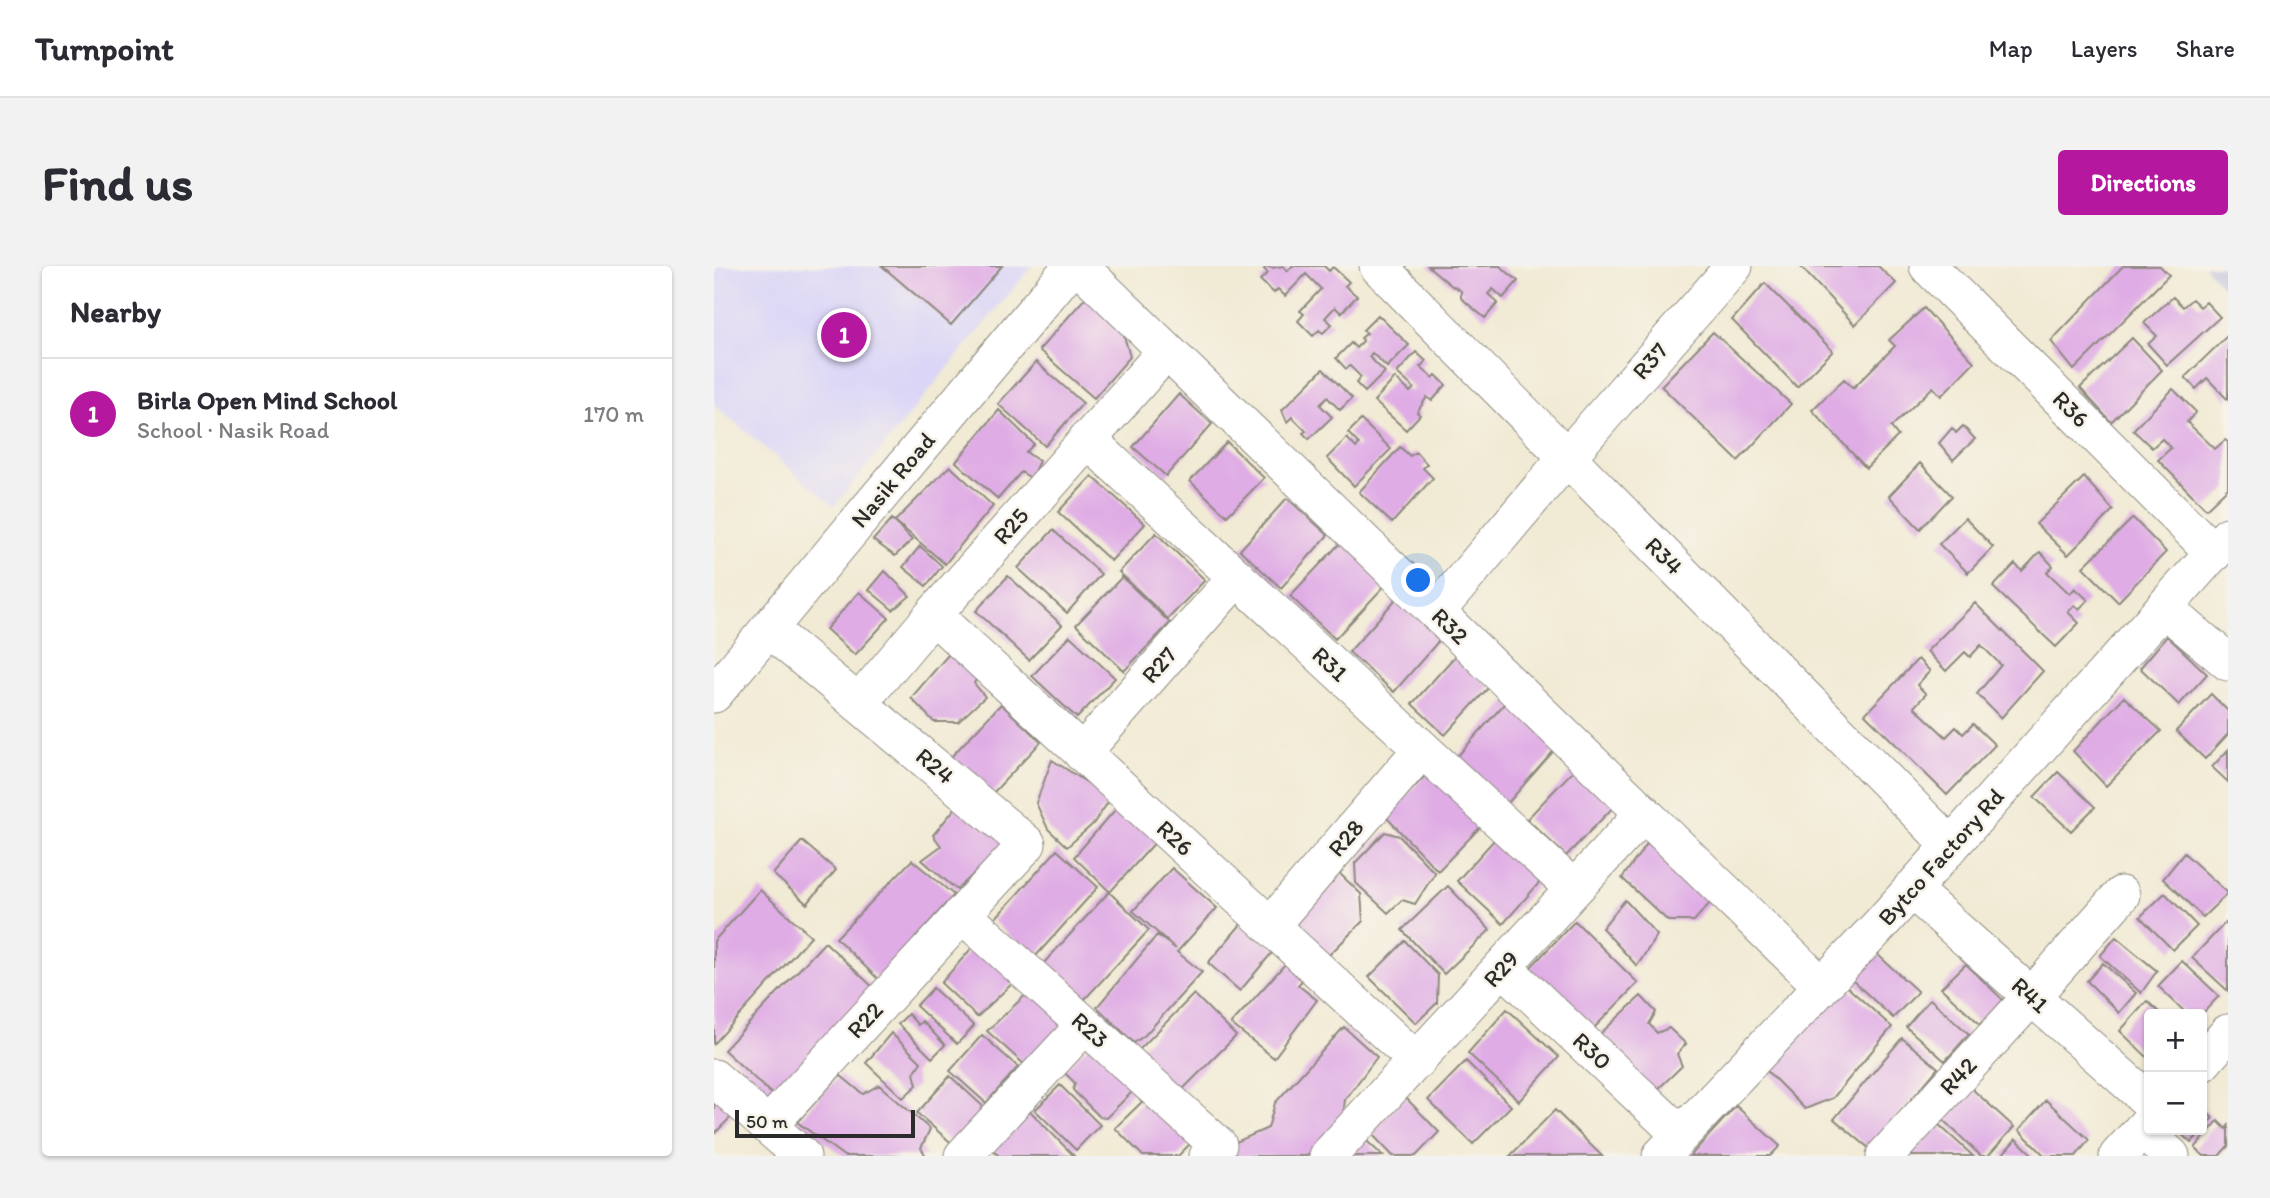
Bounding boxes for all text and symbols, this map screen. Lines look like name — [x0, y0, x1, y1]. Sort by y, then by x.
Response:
text: Turnpoint — [35, 29, 174, 68]
text: Map — [1989, 34, 2033, 63]
text: Layers — [2071, 34, 2138, 63]
text: Share — [2176, 34, 2235, 63]
button: Directions — [2058, 150, 2228, 215]
text: Find us — [42, 153, 193, 212]
text: Nearby — [70, 293, 161, 330]
pin: 1 — [821, 309, 867, 361]
street label: R37 — [1626, 336, 1674, 385]
text: Birla Open Mind School — [137, 384, 397, 416]
street label: R36 — [2047, 384, 2096, 433]
text: 1 — [88, 400, 98, 428]
text: 170 m — [583, 400, 644, 428]
text: School · Nasik Road — [137, 416, 329, 444]
street label: Nasik Road — [844, 426, 941, 533]
street label: R25 — [987, 501, 1035, 550]
street label: R34 — [1639, 531, 1689, 581]
your location — [1401, 563, 1435, 597]
street label: R32 — [1426, 601, 1475, 650]
street label: R27 — [1135, 640, 1182, 689]
street label: R31 — [1306, 640, 1354, 687]
street label: R24 — [910, 741, 961, 790]
street label: Bytco Factory Rd — [1871, 782, 2010, 931]
street label: R26 — [1151, 813, 1200, 862]
street label: R28 — [1321, 813, 1370, 862]
street label: R29 — [1477, 944, 1525, 993]
street label: R41 — [2006, 970, 2055, 1019]
street label: R22 — [840, 995, 889, 1044]
street label: R23 — [1066, 1005, 1115, 1054]
map controls — [2144, 1009, 2207, 1135]
button: + — [2144, 1009, 2207, 1072]
street label: R30 — [1567, 1026, 1618, 1076]
street label: R42 — [1933, 1050, 1983, 1101]
button: − — [2144, 1072, 2207, 1135]
scale bar — [735, 1107, 915, 1139]
text: 50 m — [746, 1110, 788, 1133]

